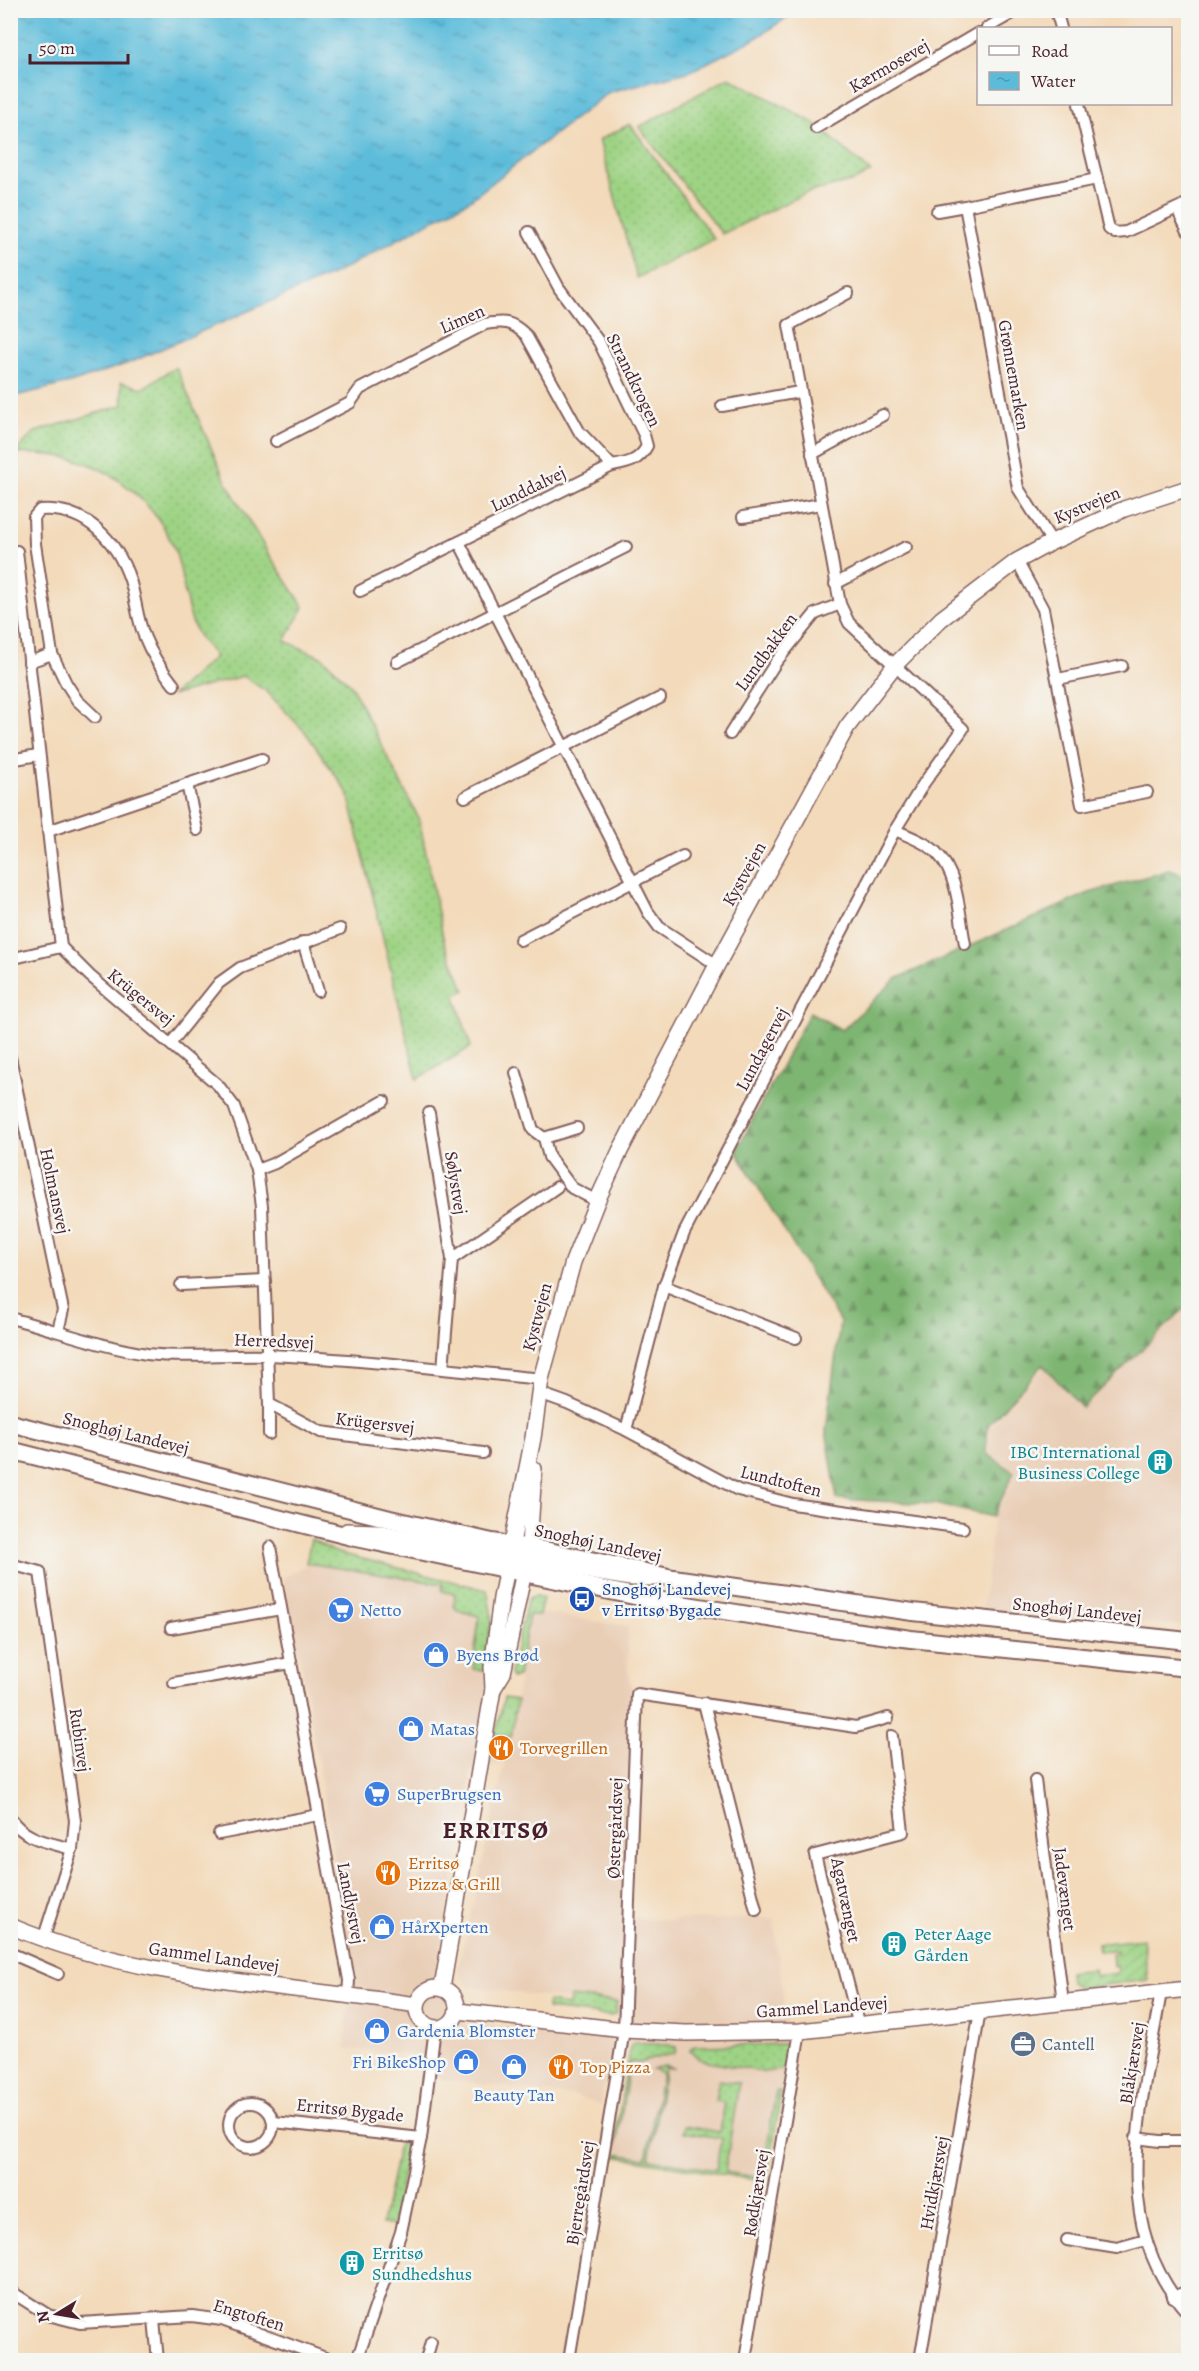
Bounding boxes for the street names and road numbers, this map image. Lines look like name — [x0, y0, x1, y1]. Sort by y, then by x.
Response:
street label: Kærmosevej — [844, 33, 934, 99]
street label: Limen — [436, 298, 489, 340]
street label: Grønnemarken — [992, 318, 1036, 432]
street label: Strandkrogen — [601, 329, 667, 431]
street label: Lunddalvej — [486, 460, 570, 518]
street label: Kystvejen — [1050, 480, 1124, 530]
street label: Lundbakken — [729, 608, 803, 696]
street label: Kystvejen — [716, 837, 772, 911]
street label: Krügersvej — [103, 963, 179, 1031]
street label: Lundagervej — [730, 1003, 794, 1095]
street label: Holmansvej — [34, 1146, 76, 1236]
street label: Sølystvej — [439, 1150, 473, 1216]
street label: Kystvejen — [516, 1280, 558, 1354]
street label: Herredsvej — [234, 1328, 314, 1354]
street label: Snoghøj Landevej — [60, 1406, 192, 1460]
street label: Krügersvej — [334, 1406, 416, 1440]
street label: Lundtoften — [738, 1459, 824, 1503]
street label: Snoghøj Landevej — [532, 1518, 664, 1568]
street label: Snoghøj Landevej — [1011, 1591, 1143, 1629]
street label: Rubinvej — [64, 1707, 96, 1773]
street label: Østergårdsvej — [601, 1777, 629, 1879]
street label: Jadevænget — [1048, 1846, 1082, 1932]
street label: Agatvænget — [825, 1854, 867, 1945]
street label: Landlystvej — [331, 1860, 371, 1946]
street label: Gammel Landevej — [147, 1936, 281, 1978]
street label: Gammel Landevej — [756, 1990, 888, 2024]
street label: Blåkjærsvej — [1114, 2020, 1150, 2106]
street label: Erritsø Bygade — [295, 2092, 405, 2128]
street label: Hvidkjærsvej — [914, 2134, 954, 2232]
street label: Bjerregårdsvej — [560, 2139, 600, 2247]
street label: Rødkjærsvej — [737, 2147, 775, 2239]
street label: Engtoften — [210, 2293, 288, 2337]

